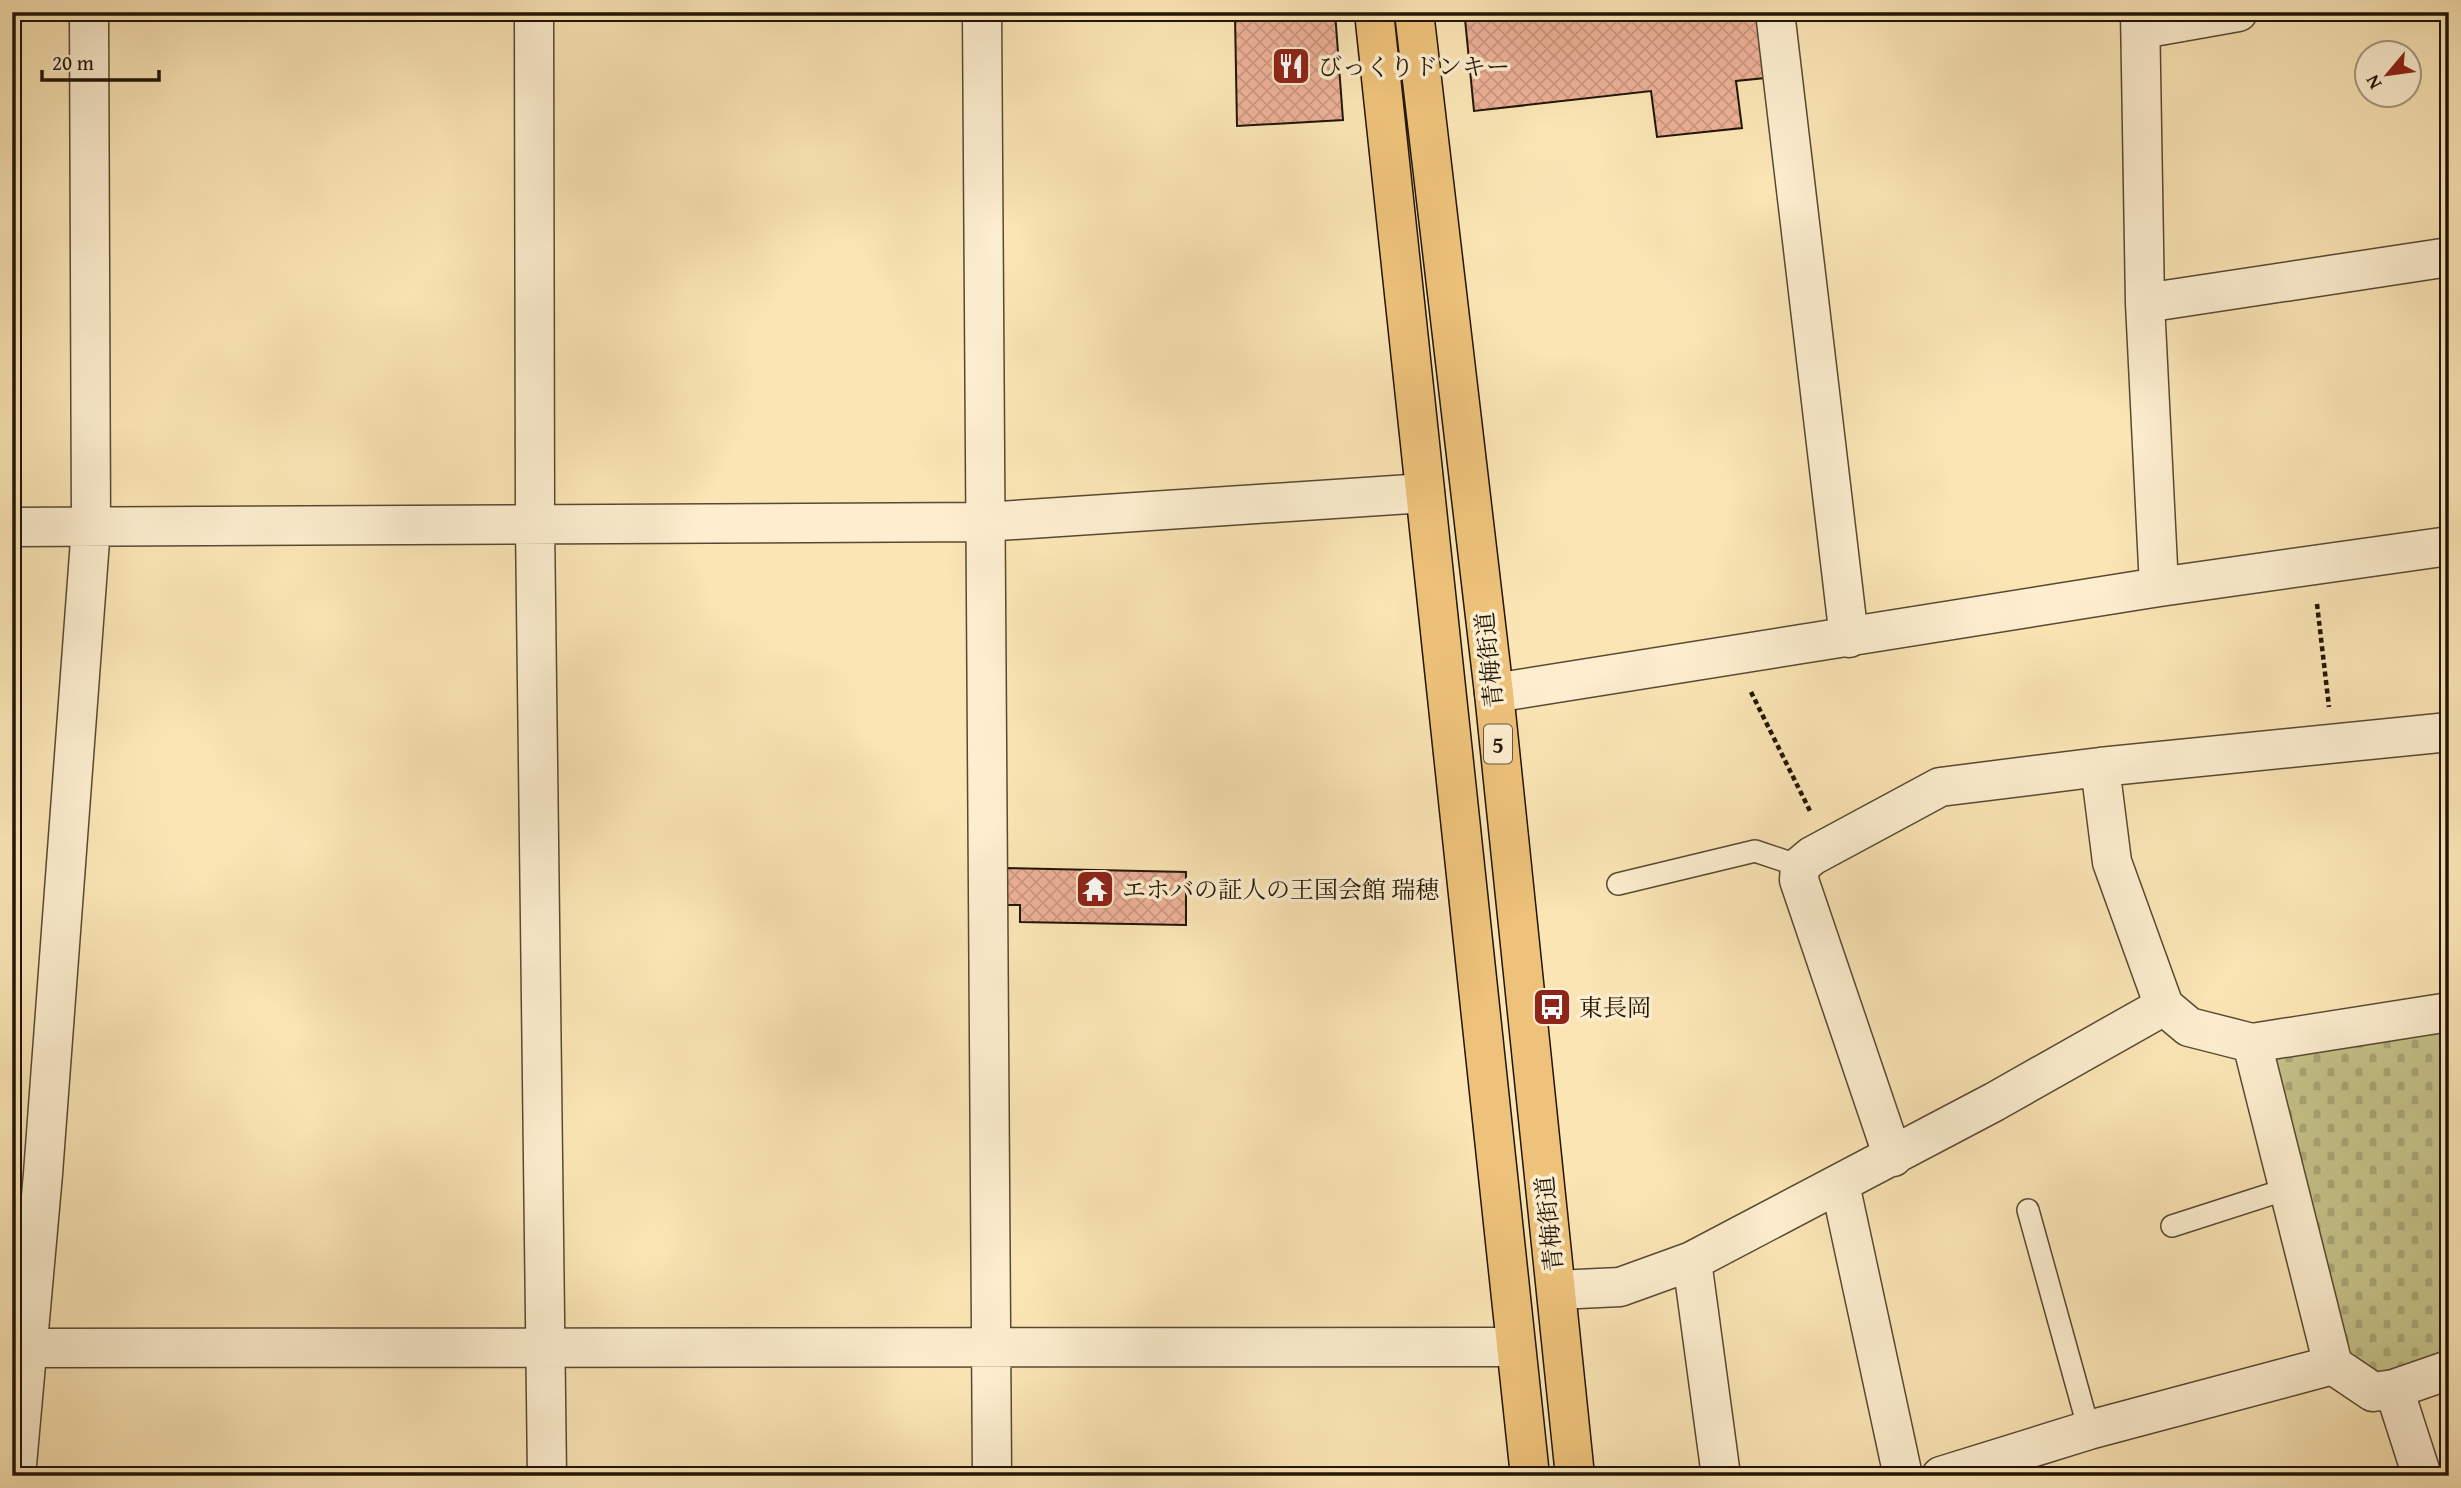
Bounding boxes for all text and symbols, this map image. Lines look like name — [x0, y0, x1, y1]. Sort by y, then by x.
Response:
scale bar — [42, 38, 159, 82]
north arrow — [2352, 38, 2422, 108]
restaurant icon: びっくりドンキー — [1270, 45, 1312, 87]
text: 20 m — [52, 47, 94, 78]
place label: びっくりドンキー — [1318, 49, 1510, 84]
text: N — [2358, 70, 2388, 95]
street label: 青梅街道 — [1467, 610, 1511, 710]
road number: 5 — [1484, 724, 1512, 764]
temple icon: エホバの証人の王国会館 瑞穂 — [1074, 868, 1116, 910]
place label: エホバの証人の王国会館 瑞穂 — [1122, 872, 1439, 907]
bus stop icon: 東長岡 — [1531, 986, 1573, 1028]
place label: 東長岡 — [1579, 990, 1651, 1025]
street label: 青梅街道 — [1527, 1174, 1571, 1274]

